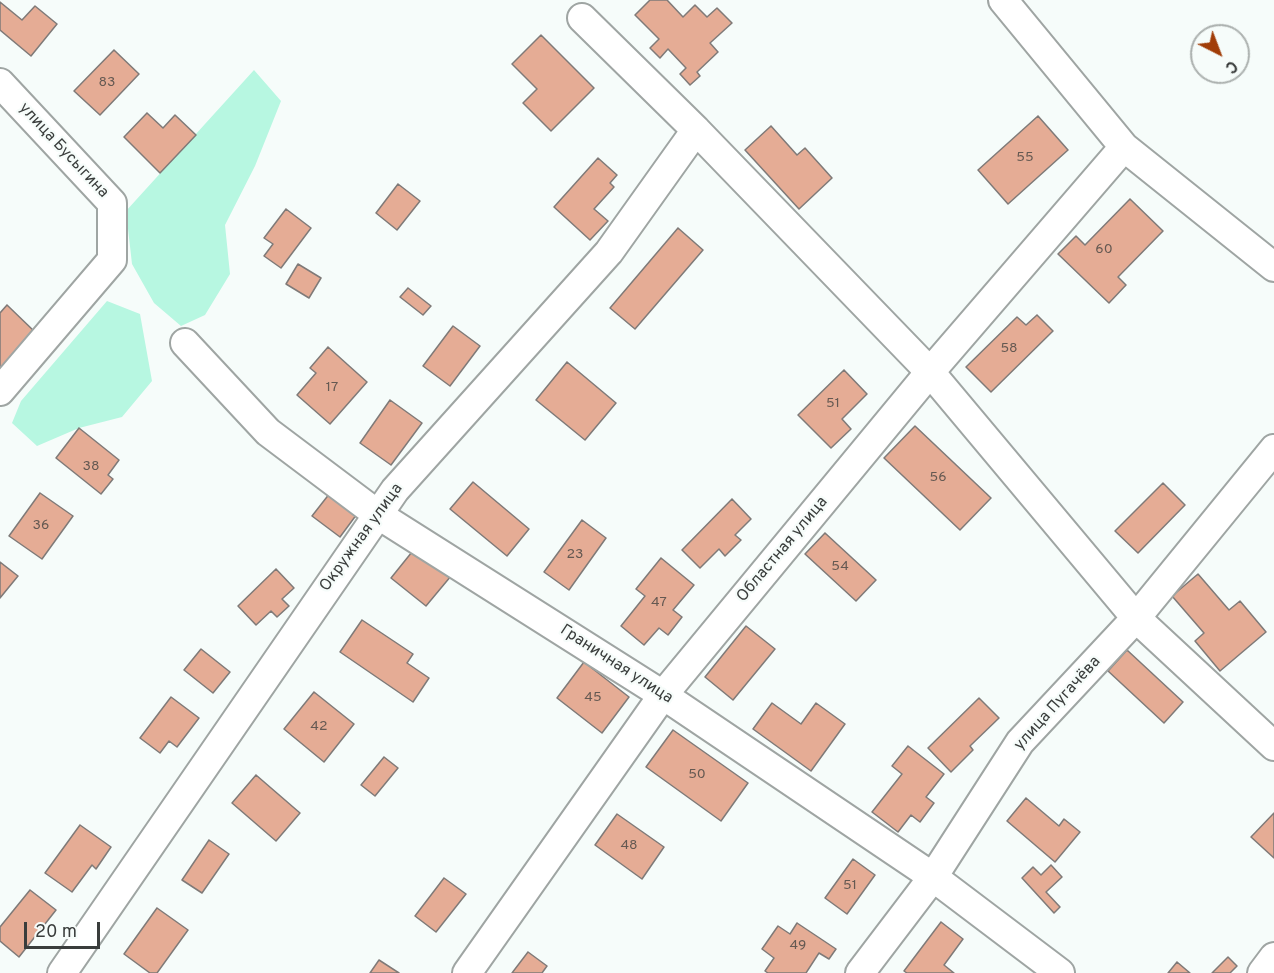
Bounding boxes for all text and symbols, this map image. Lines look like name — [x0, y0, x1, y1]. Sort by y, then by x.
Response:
north arrow — [1190, 24, 1250, 84]
text: С — [1220, 55, 1241, 77]
house number: 83 — [99, 75, 115, 91]
street label: улица Бусыгина — [14, 99, 112, 203]
house number: 55 — [1016, 150, 1034, 166]
house number: 60 — [1095, 242, 1113, 258]
house number: 58 — [1000, 341, 1018, 357]
house number: 17 — [326, 380, 338, 396]
house number: 51 — [826, 396, 840, 412]
house number: 38 — [83, 459, 99, 475]
house number: 56 — [929, 470, 947, 486]
street label: Окружная улица — [316, 480, 408, 596]
street label: Областная улица — [733, 493, 833, 607]
house number: 36 — [33, 518, 49, 534]
house number: 23 — [567, 547, 583, 563]
house number: 54 — [831, 559, 849, 575]
house number: 47 — [651, 595, 667, 611]
street label: Граничная улица — [556, 621, 676, 709]
street label: улица Пугачёва — [1011, 653, 1105, 755]
house number: 45 — [584, 690, 602, 706]
house number: 42 — [310, 719, 328, 735]
house number: 50 — [688, 767, 706, 783]
house number: 48 — [620, 838, 638, 854]
house number: 51 — [843, 878, 857, 894]
scale bar — [27, 910, 104, 948]
text: 20 m — [35, 921, 77, 944]
house number: 49 — [790, 938, 806, 954]

